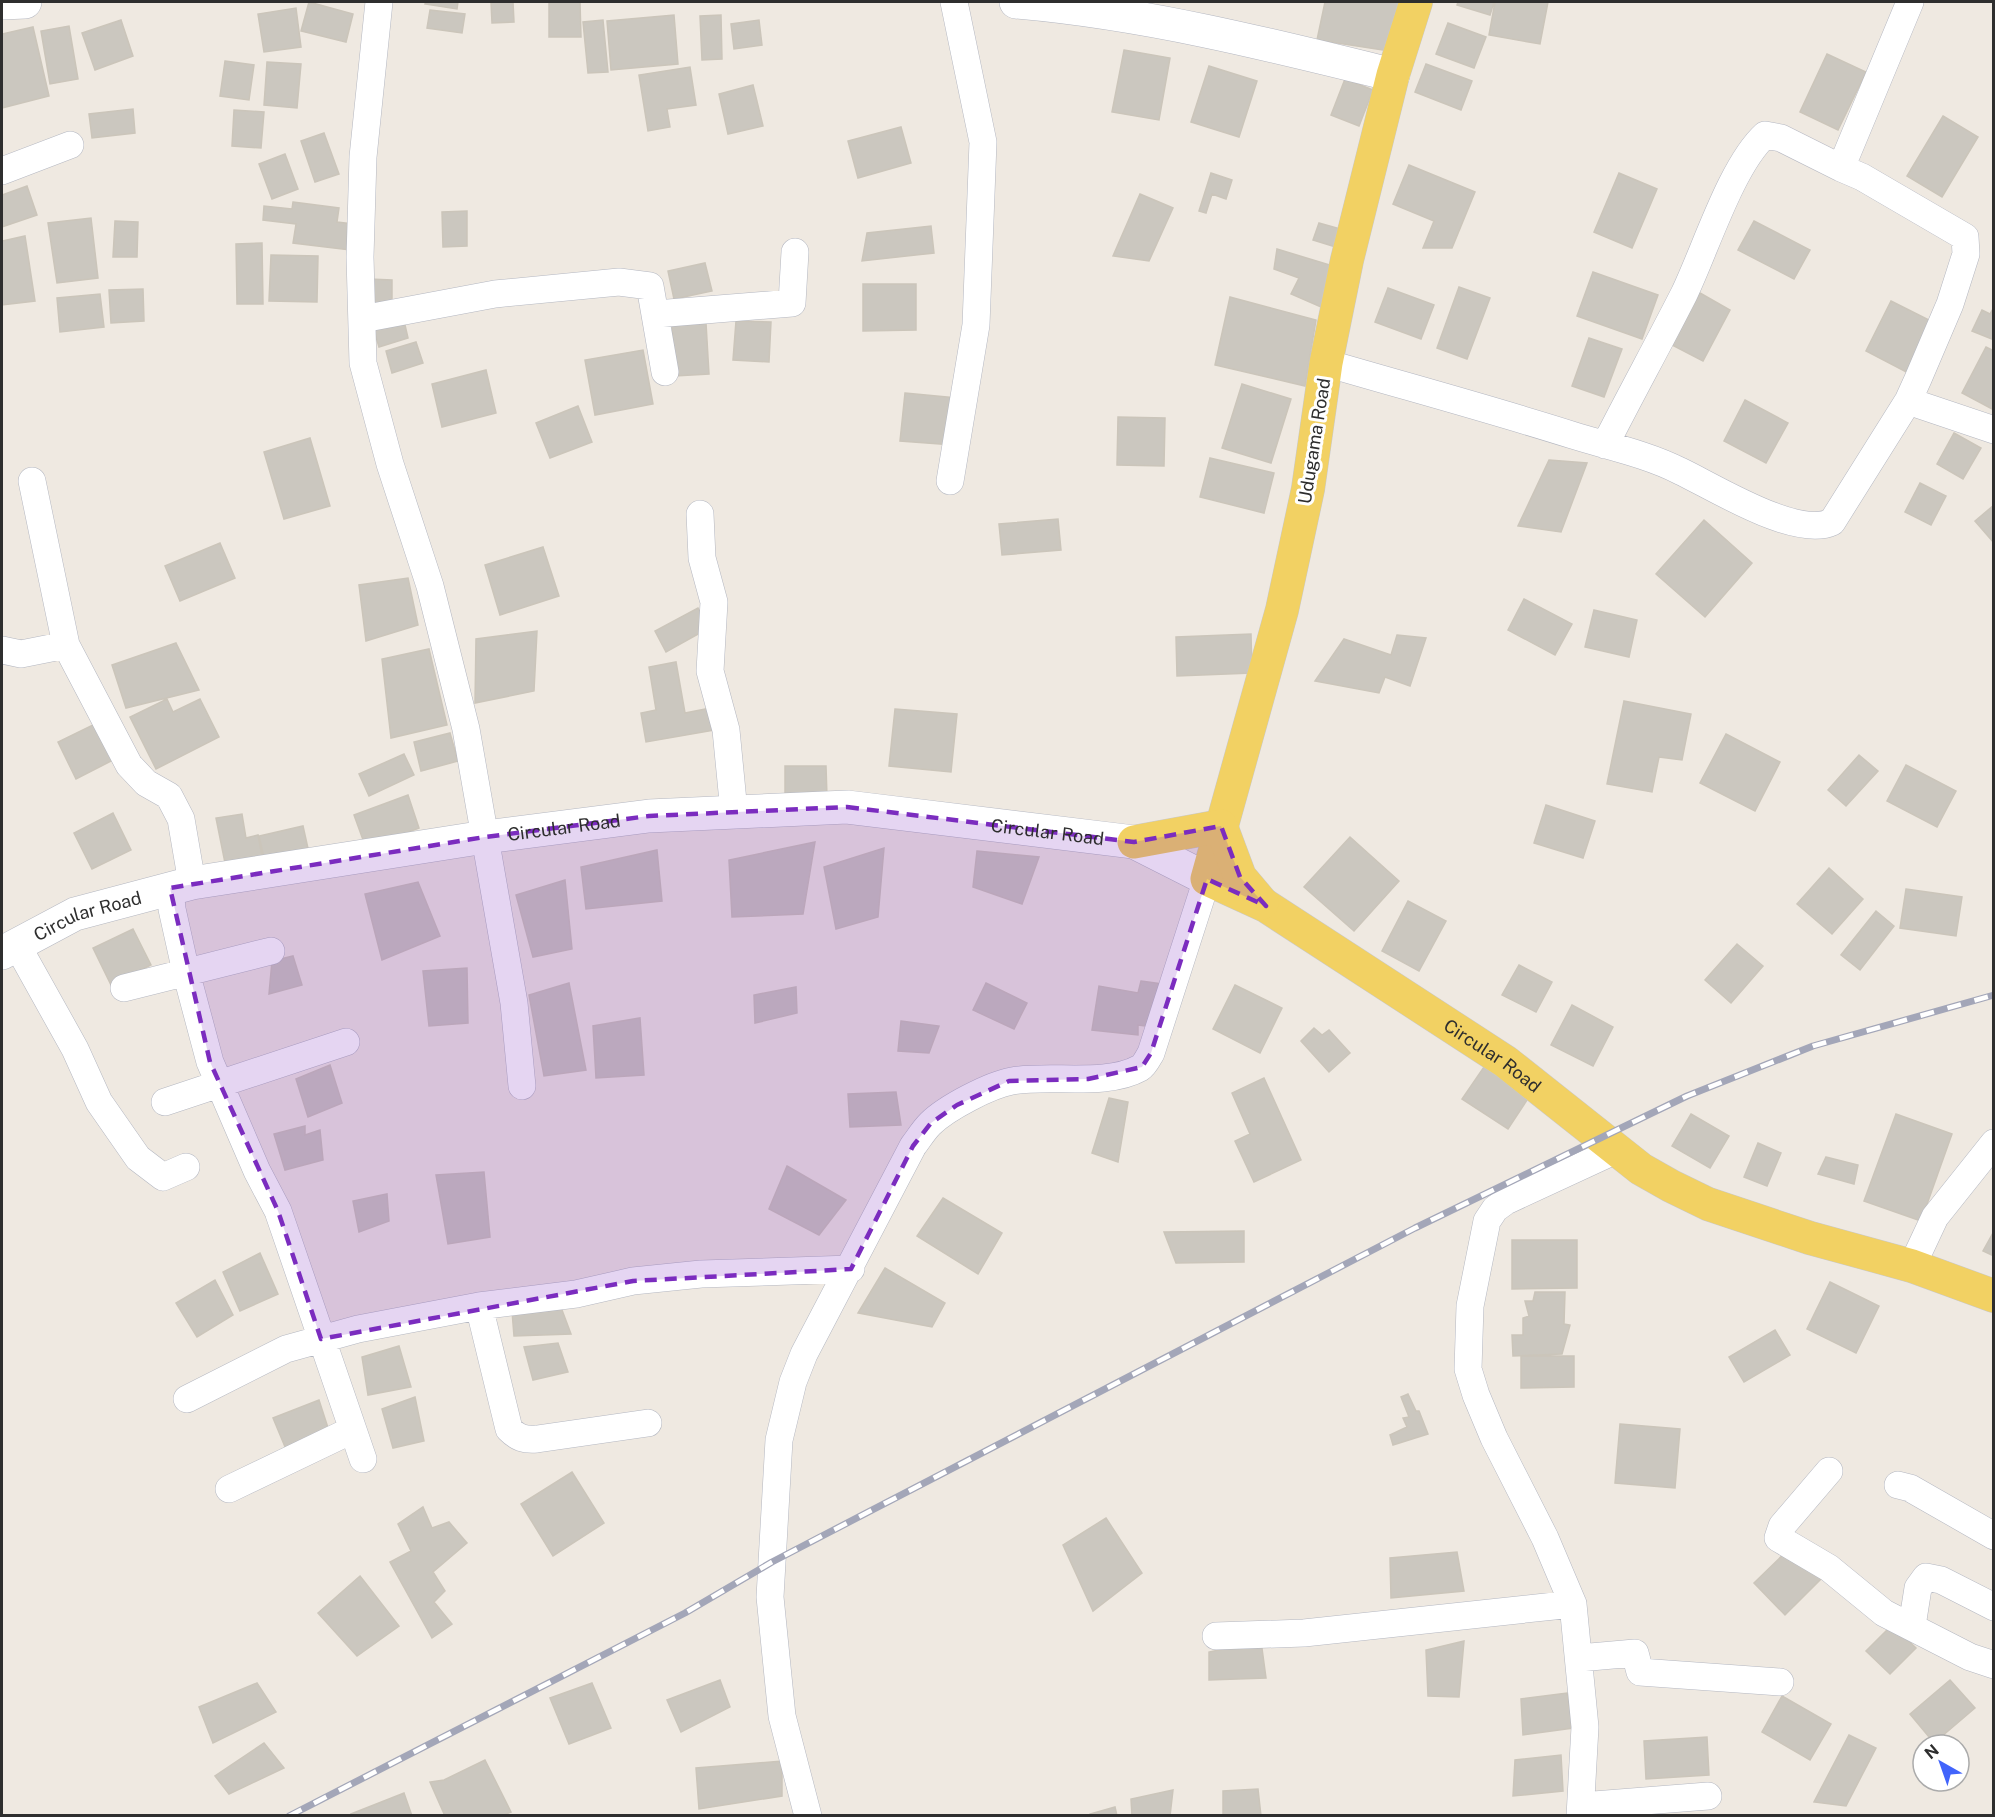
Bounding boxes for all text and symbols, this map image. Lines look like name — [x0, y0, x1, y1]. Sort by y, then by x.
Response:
street label: Udugama Road — [1294, 377, 1334, 505]
street label: Circular Road — [506, 809, 622, 845]
street label: Circular Road — [990, 814, 1105, 849]
street label: Circular Road — [30, 886, 143, 945]
street label: Circular Road — [1440, 1014, 1546, 1096]
north arrow — [1911, 1733, 1971, 1793]
text: N — [1921, 1741, 1943, 1763]

